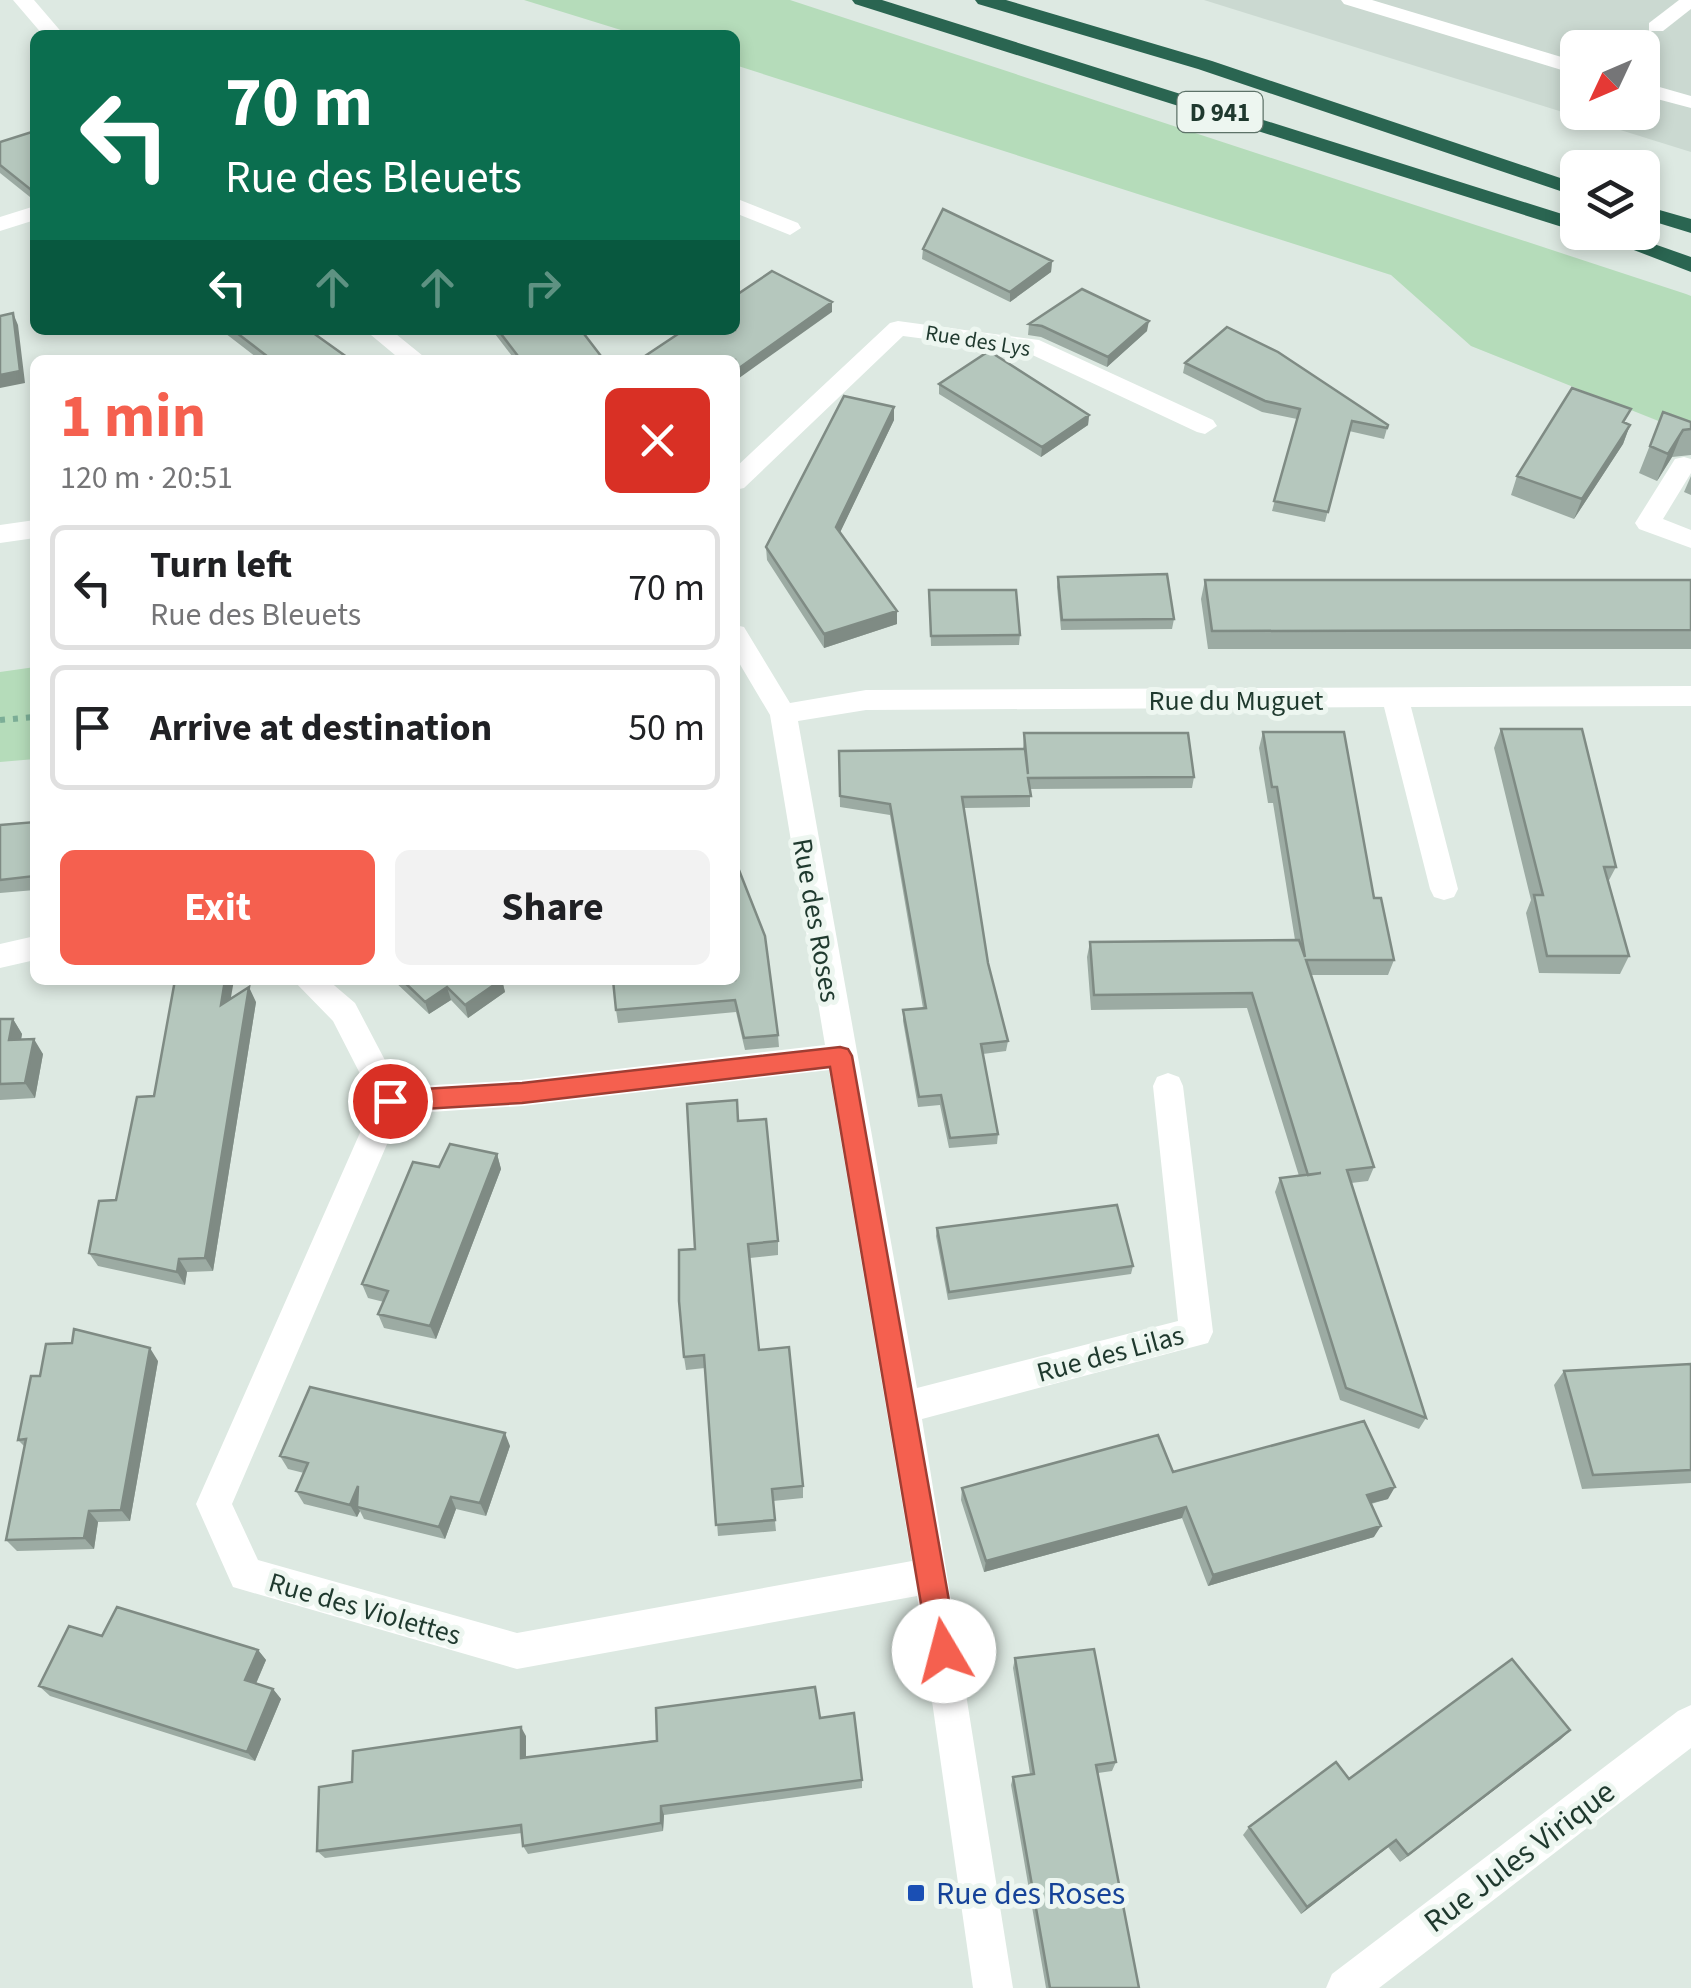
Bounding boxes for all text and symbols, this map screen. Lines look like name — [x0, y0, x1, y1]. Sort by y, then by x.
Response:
north arrow — [1560, 30, 1660, 130]
map controls — [1560, 30, 1660, 250]
text: 70 m — [225, 53, 373, 153]
icon: left — [60, 70, 190, 200]
road number: D 941 — [1178, 92, 1262, 132]
text: Rue des Bleuets — [225, 146, 522, 210]
button: layers — [1560, 150, 1660, 250]
icon: left — [200, 260, 255, 315]
icon: ahead — [305, 260, 360, 315]
icon: ahead — [410, 260, 465, 315]
icon: right — [515, 260, 570, 315]
street label: Rue des Lys — [923, 317, 1033, 365]
text: 1 min — [60, 375, 206, 460]
button: close — [605, 388, 710, 493]
text: 120 m · 20:51 — [60, 455, 233, 501]
text: Turn left — [150, 538, 292, 592]
icon: left — [65, 560, 120, 615]
text: 70 m — [628, 561, 705, 615]
text: Rue des Bleuets — [150, 592, 361, 638]
street label: Rue du Muguet — [1148, 681, 1324, 721]
icon: arrive — [65, 700, 120, 755]
text: Arrive at destination — [150, 701, 492, 755]
text: 50 m — [628, 701, 705, 755]
street label: Rue des Roses — [782, 835, 850, 1005]
button: Exit — [60, 850, 375, 965]
button: Share — [395, 850, 710, 965]
pin — [348, 1059, 433, 1144]
icon: arrive — [363, 1074, 418, 1129]
street label: Rue des Lilas — [1032, 1315, 1188, 1393]
street label: Rue des Violettes — [264, 1562, 466, 1656]
position arrow — [892, 1599, 996, 1703]
street label: Rue Jules Virique — [1414, 1770, 1625, 1944]
place label: Rue des Roses — [936, 1871, 1125, 1917]
marker: Rue des Roses — [905, 1882, 927, 1904]

